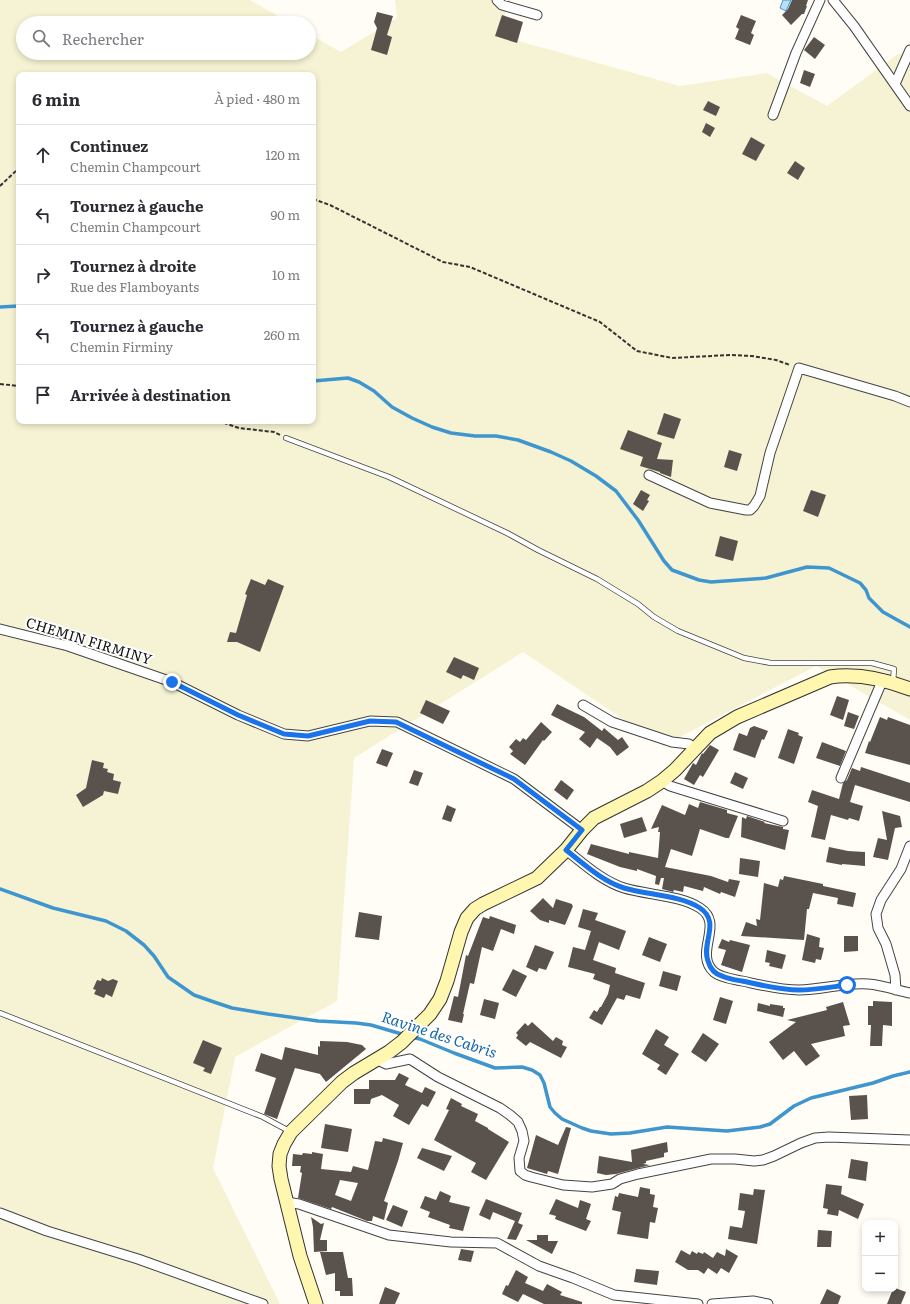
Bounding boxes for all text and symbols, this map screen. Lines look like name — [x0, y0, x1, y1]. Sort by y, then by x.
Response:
search box — [16, 16, 316, 60]
icon: search — [30, 27, 52, 49]
text: Rechercher — [62, 27, 144, 50]
text: 6 min — [32, 86, 80, 111]
text: À pied · 480 m — [214, 89, 300, 108]
text: Continuez — [70, 134, 148, 157]
icon: ahead — [32, 144, 54, 166]
text: 120 m — [265, 145, 300, 164]
text: Chemin Champcourt — [70, 157, 201, 176]
text: Tournez à gauche — [70, 194, 203, 217]
icon: left — [32, 204, 54, 226]
text: 90 m — [270, 205, 300, 224]
text: Chemin Champcourt — [70, 217, 201, 236]
text: Tournez à droite — [70, 254, 196, 277]
icon: right — [32, 264, 54, 286]
text: 10 m — [272, 265, 300, 284]
text: Rue des Flamboyants — [70, 277, 199, 296]
text: Tournez à gauche — [70, 314, 203, 337]
icon: left — [32, 324, 54, 346]
text: 260 m — [264, 325, 300, 344]
text: Chemin Firminy — [70, 337, 173, 356]
text: Arrivée à destination — [70, 383, 231, 406]
icon: arrive — [32, 384, 54, 406]
street label: CHEMIN FIRMINY — [24, 611, 155, 669]
route end — [163, 673, 181, 691]
route start — [838, 976, 856, 994]
water label: Ravine des Cabris — [379, 1004, 500, 1063]
map controls — [862, 1220, 898, 1292]
button: + — [862, 1220, 898, 1256]
button: − — [862, 1256, 898, 1292]

